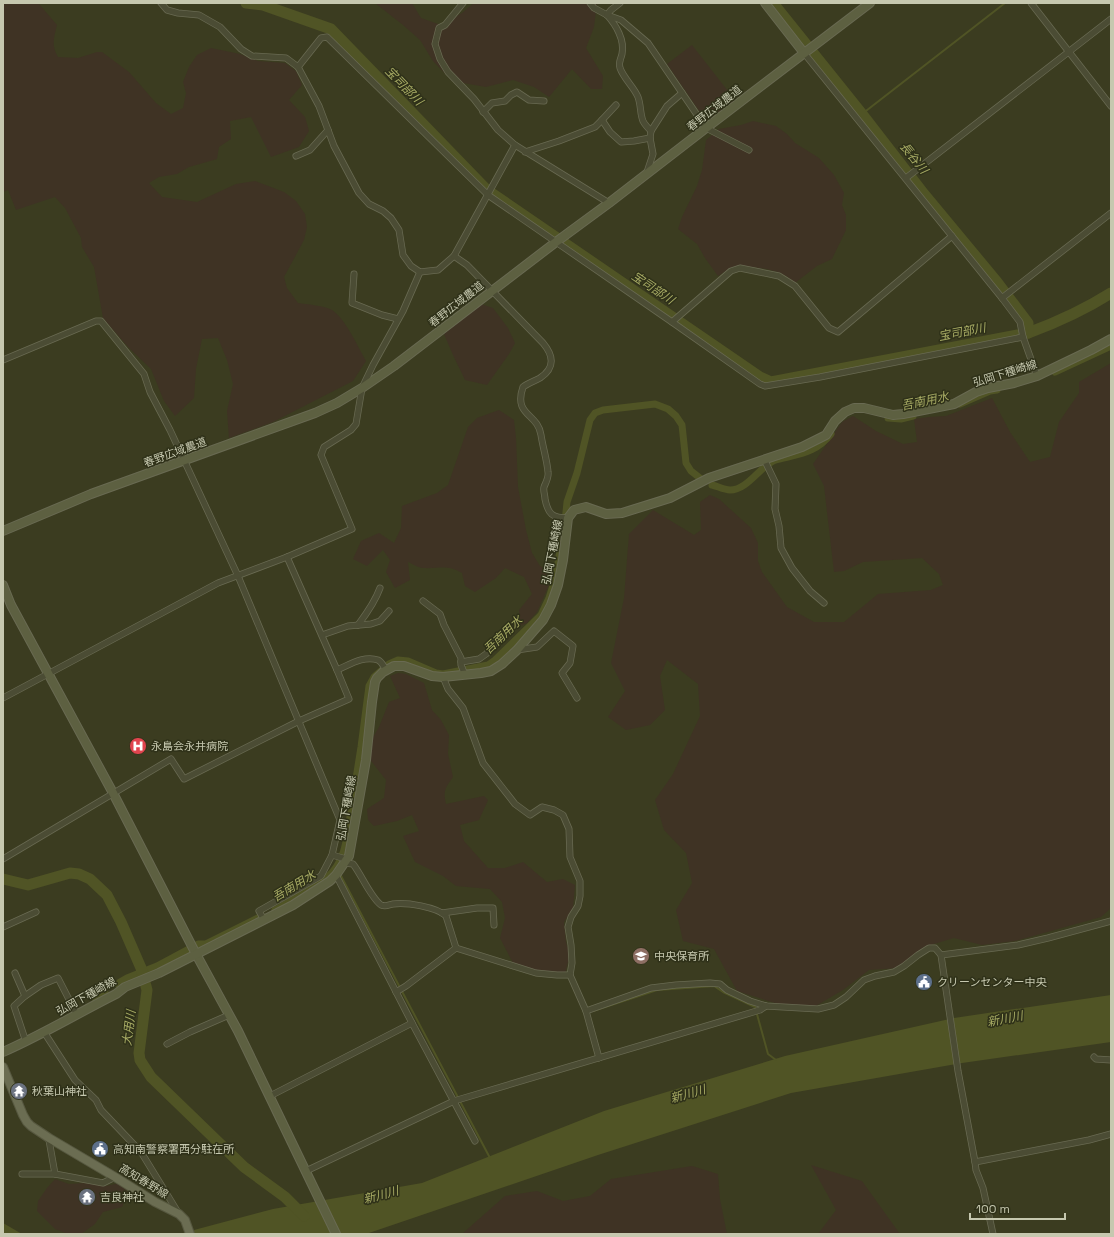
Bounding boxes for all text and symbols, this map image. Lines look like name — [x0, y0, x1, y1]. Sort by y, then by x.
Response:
water label: 宝司部川 — [382, 63, 428, 110]
street label: 春野広域農道 — [684, 82, 744, 134]
water label: 長谷川 — [896, 139, 933, 179]
water label: 宝司部川 — [629, 268, 679, 309]
street label: 春野広域農道 — [426, 278, 486, 330]
water label: 宝司部川 — [937, 319, 989, 344]
street label: 弘岡下種崎線 — [971, 357, 1039, 389]
water label: 吾南用水 — [900, 388, 952, 414]
street label: 春野広域農道 — [142, 434, 208, 470]
street label: 弘岡下種崎線 — [539, 518, 565, 586]
water label: 吾南用水 — [480, 611, 527, 657]
hospital icon: 永島会永井病院 — [128, 736, 148, 756]
place label: 永島会永井病院 — [151, 739, 228, 753]
street label: 弘岡下種崎線 — [333, 774, 359, 842]
water label: 吾南用水 — [269, 866, 320, 905]
school or university icon: 中央保育所 — [631, 946, 651, 966]
place label: 中央保育所 — [654, 949, 710, 963]
public building icon: クリーンセンター中央 — [914, 972, 934, 992]
street label: 弘岡下種崎線 — [54, 974, 118, 1018]
place label: クリーンセンター中央 — [937, 975, 1047, 989]
water label: 大用川 — [119, 1007, 139, 1047]
water label: 新川川 — [986, 1007, 1026, 1030]
temple icon: 秋葉山神社 — [9, 1081, 29, 1101]
water label: 新川川 — [668, 1081, 709, 1107]
place label: 秋葉山神社 — [32, 1084, 87, 1098]
public building icon: 高知南警察署西分駐在所 — [90, 1139, 110, 1159]
place label: 高知南警察署西分駐在所 — [113, 1142, 235, 1156]
street label: 高知春野線 — [117, 1161, 171, 1201]
water label: 新川川 — [362, 1182, 402, 1207]
temple icon: 吉良神社 — [77, 1187, 97, 1207]
place label: 吉良神社 — [100, 1190, 144, 1204]
scale bar — [970, 1195, 1065, 1221]
text: 100 m — [976, 1201, 1010, 1217]

